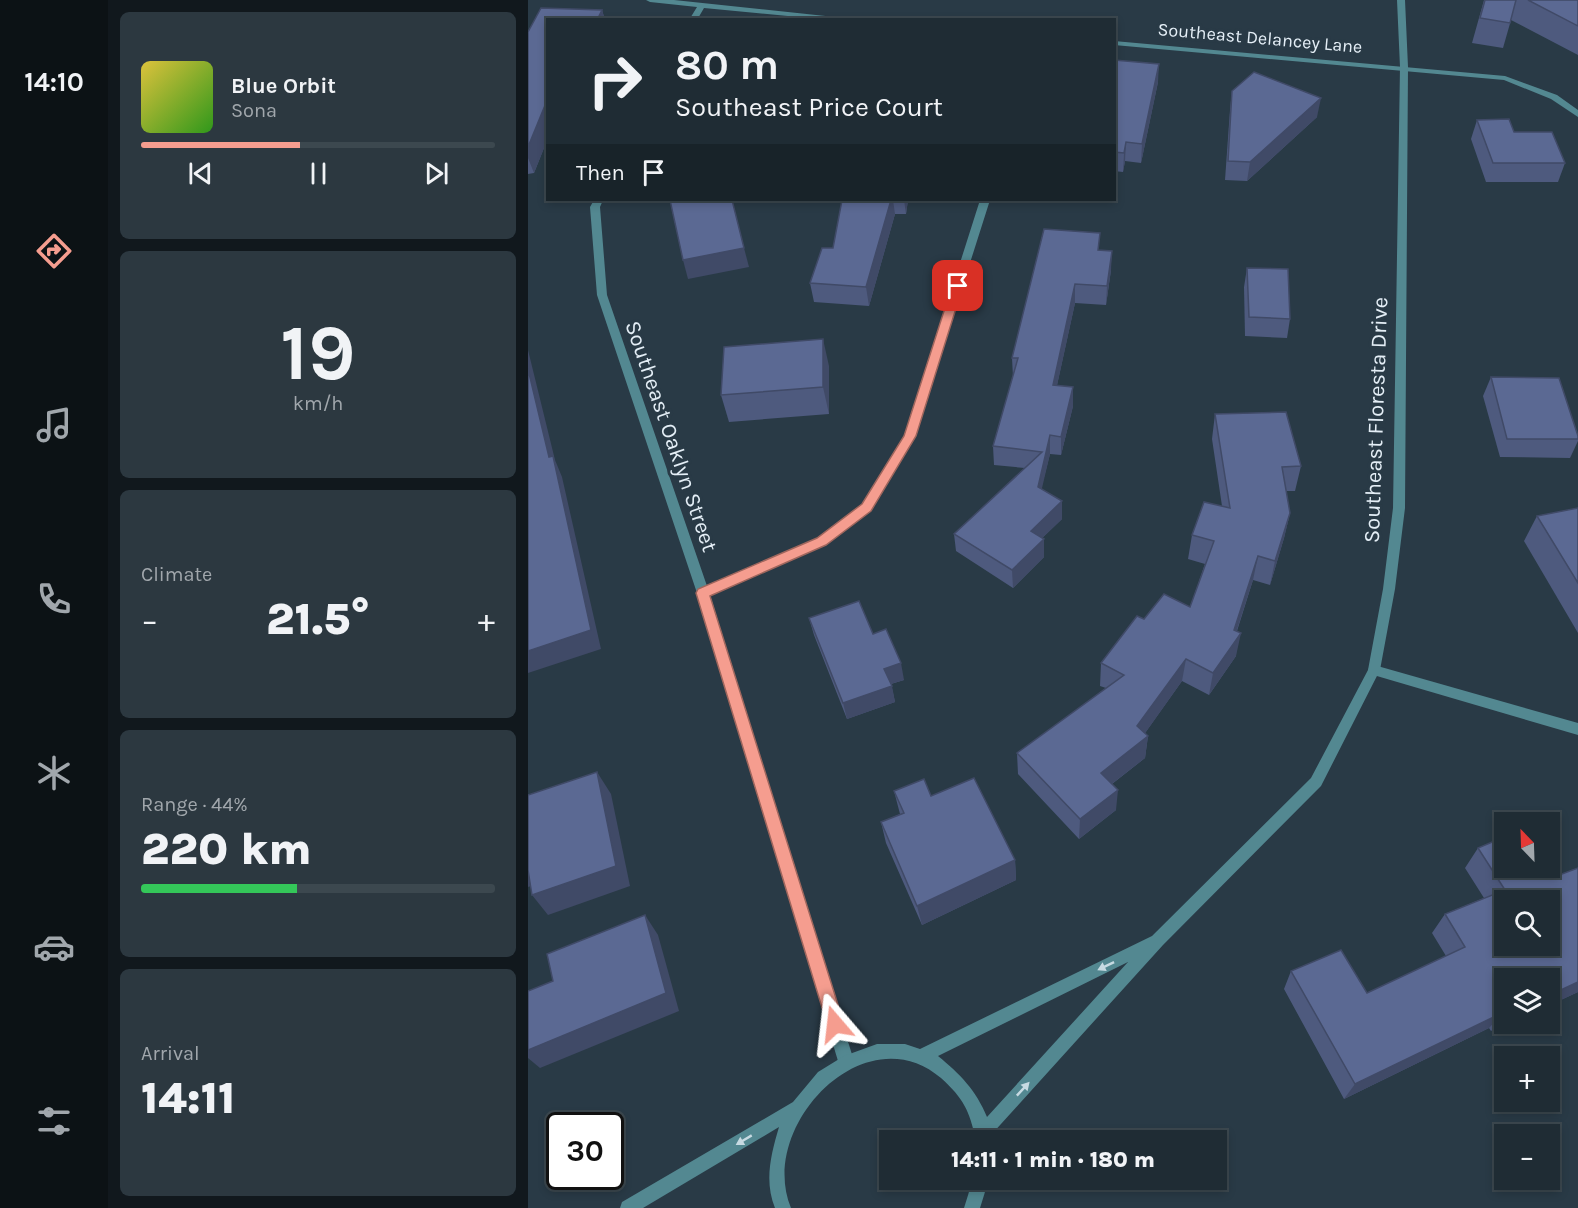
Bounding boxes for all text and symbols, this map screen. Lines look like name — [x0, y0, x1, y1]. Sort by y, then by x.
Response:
street label: Southeast Delancey Lane — [1157, 18, 1363, 58]
text: 80 m — [675, 40, 779, 90]
icon: right — [576, 42, 654, 120]
text: 14:10 — [24, 66, 84, 98]
text: Blue Orbit — [231, 73, 336, 99]
text: Southeast Price Court — [675, 91, 943, 123]
text: Sona — [231, 99, 277, 122]
icon: arrive — [637, 156, 670, 189]
icon: previous — [184, 157, 217, 190]
icon: pause — [302, 157, 335, 190]
icon: next — [420, 157, 453, 190]
text: Then — [576, 160, 625, 186]
icon: directions — [33, 230, 75, 272]
pin — [932, 260, 983, 311]
icon: arrive — [941, 269, 974, 302]
street label: Southeast Floresta Drive — [1359, 297, 1393, 543]
text: 19 — [280, 307, 356, 399]
street label: Southeast Oaklyn Street — [619, 317, 723, 555]
text: km/h — [293, 392, 343, 415]
icon: music — [33, 404, 75, 446]
text: Climate — [141, 563, 212, 586]
icon: phone — [33, 578, 75, 620]
text: 21.5° — [266, 593, 370, 645]
text: − — [141, 601, 158, 639]
text: + — [478, 601, 495, 639]
icon: climate — [33, 752, 75, 794]
text: Range · 44% — [141, 793, 248, 816]
north arrow — [1494, 812, 1560, 878]
map controls — [1494, 812, 1560, 1190]
text: 220 km — [141, 823, 312, 875]
button: search — [1494, 890, 1560, 956]
icon: car — [33, 926, 75, 968]
one-way arrow — [1097, 961, 1114, 971]
button: layers — [1494, 968, 1560, 1034]
position arrow — [803, 992, 867, 1056]
text: Arrival — [141, 1042, 200, 1065]
button: + — [1494, 1046, 1560, 1112]
text: 14:11 — [141, 1072, 235, 1124]
one-way arrow — [1016, 1081, 1030, 1096]
icon: filters — [33, 1100, 75, 1142]
speed limit sign: 30 — [546, 1112, 624, 1190]
button: − — [1494, 1124, 1560, 1190]
one-way arrow — [736, 1134, 752, 1145]
text: 14:11 · 1 min · 180 m — [951, 1147, 1155, 1173]

